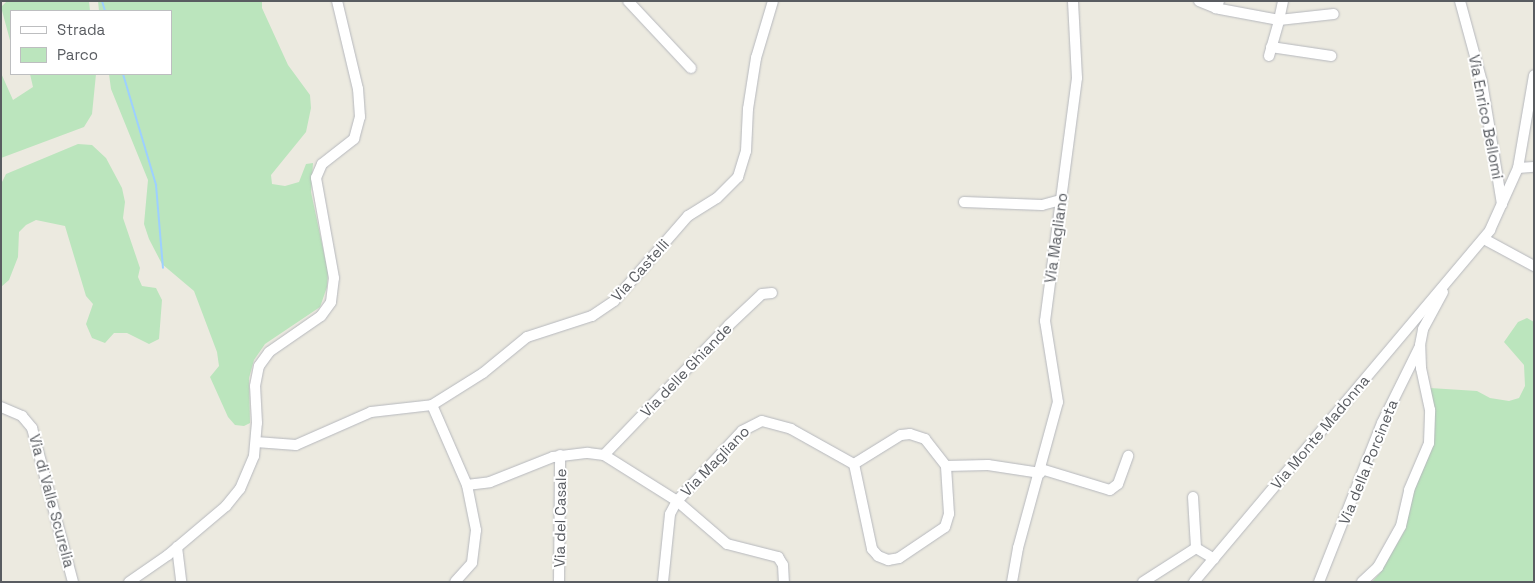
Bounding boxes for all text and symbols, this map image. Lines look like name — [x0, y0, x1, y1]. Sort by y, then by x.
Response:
legend — [10, 10, 172, 75]
text: Strada — [57, 20, 105, 39]
text: Parco — [57, 45, 98, 64]
street label: Via Enrico Bellomi — [1465, 53, 1507, 181]
street label: Via Magliano — [1041, 192, 1071, 284]
street label: Via Castelli — [607, 235, 673, 305]
street label: Via delle Ghiande — [637, 319, 735, 421]
street label: Via Monte Madonna — [1267, 371, 1373, 493]
street label: Via della Porcineta — [1335, 397, 1401, 527]
street label: Via Magliano — [677, 422, 753, 500]
street label: Via di Valle Scurelia — [25, 432, 79, 570]
street label: Via del Casale — [550, 468, 570, 568]

